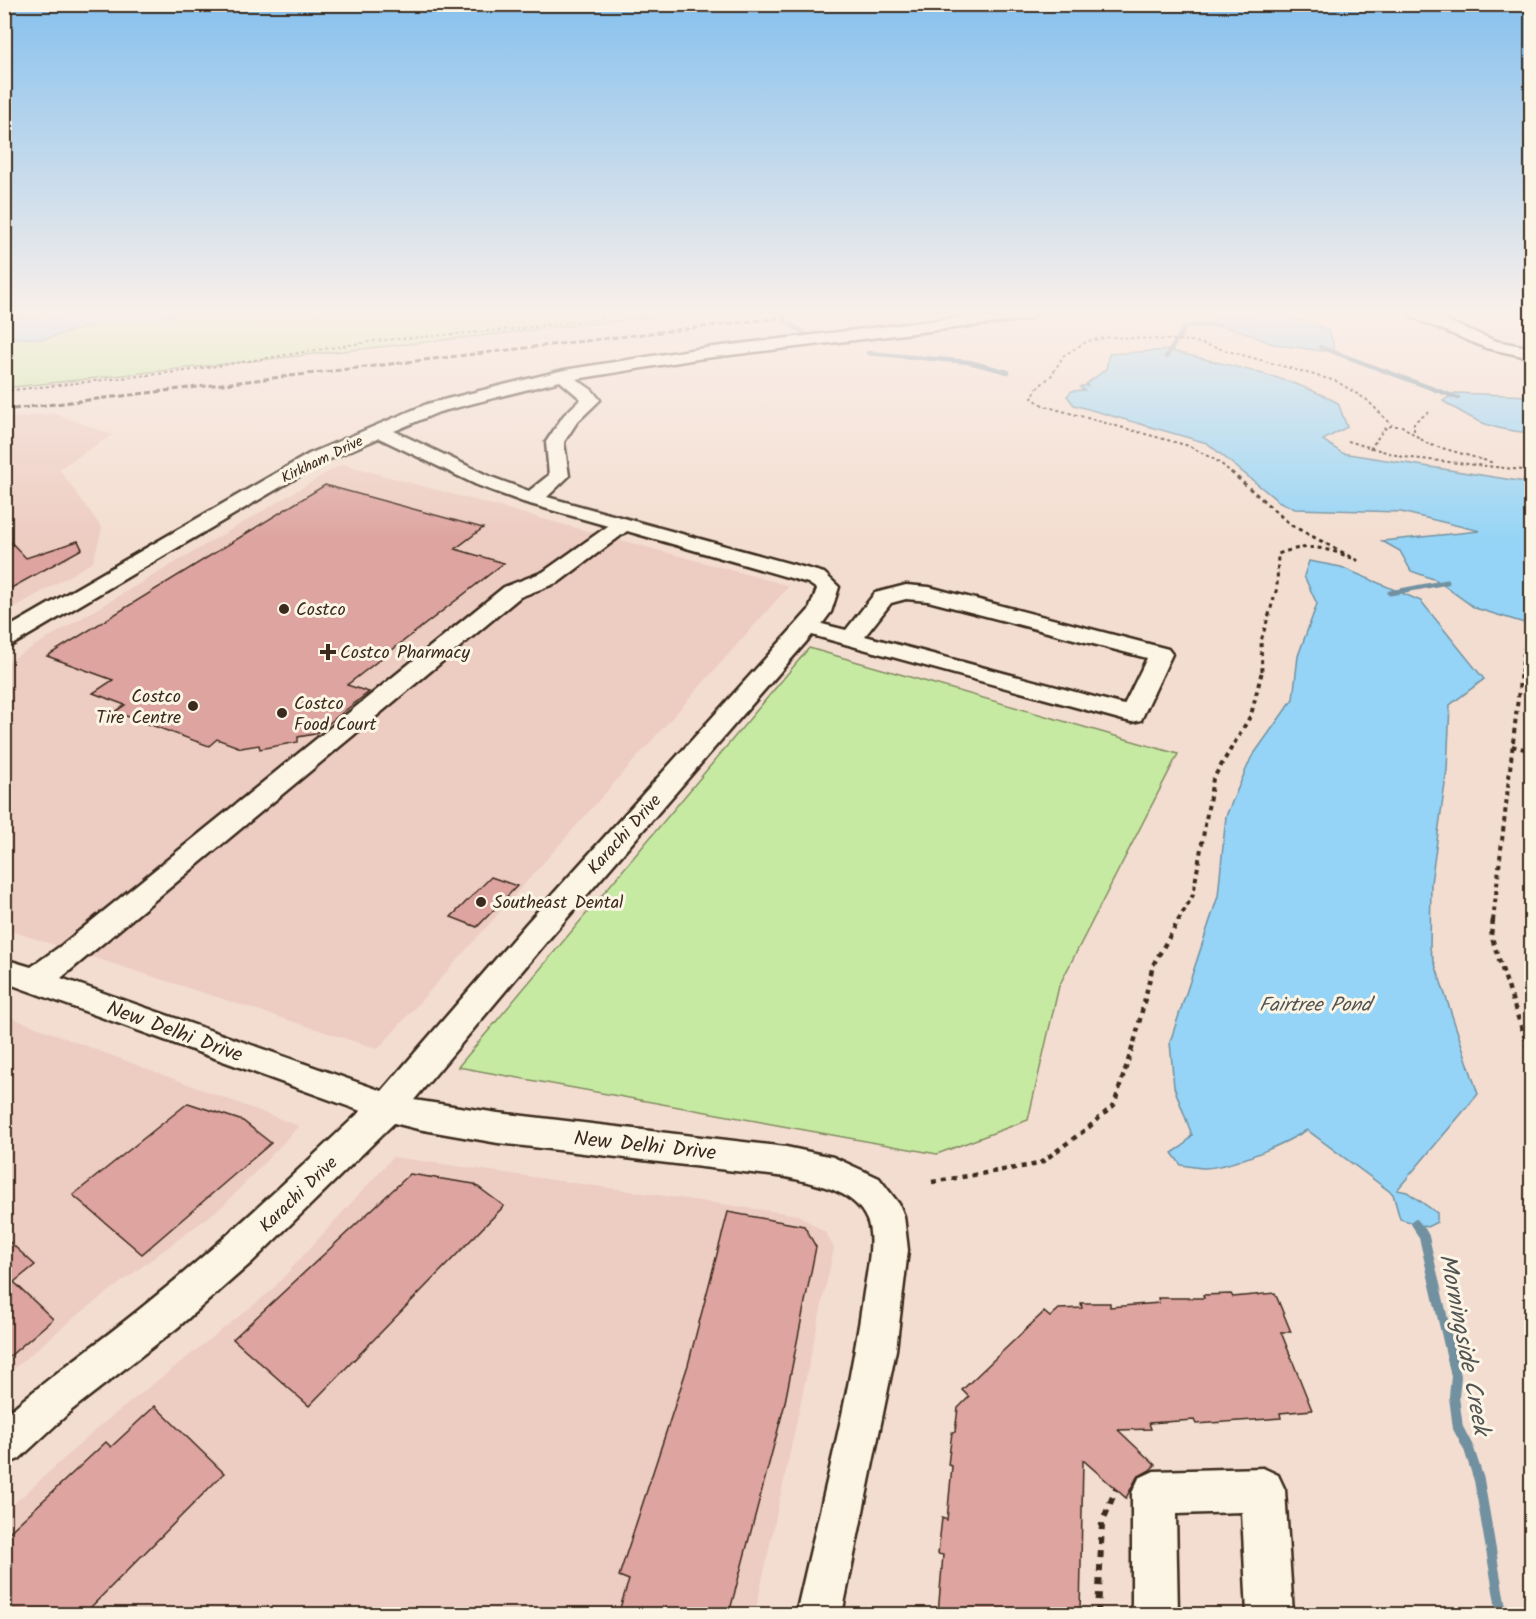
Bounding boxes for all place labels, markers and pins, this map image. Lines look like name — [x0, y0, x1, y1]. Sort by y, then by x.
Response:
place label: Costco — [296, 596, 346, 625]
marker: Costco — [277, 602, 291, 616]
place label: Costco Pharmacy — [340, 639, 471, 668]
marker: Costco Pharmacy — [321, 645, 335, 659]
place label: Costco Tire Centre — [96, 683, 181, 733]
place label: Costco Food Court — [294, 690, 377, 740]
marker: Costco Tire Centre — [186, 699, 200, 713]
marker: Costco Food Court — [275, 706, 289, 720]
place label: Southeast Dental — [493, 889, 624, 918]
marker: Southeast Dental — [474, 895, 488, 909]

